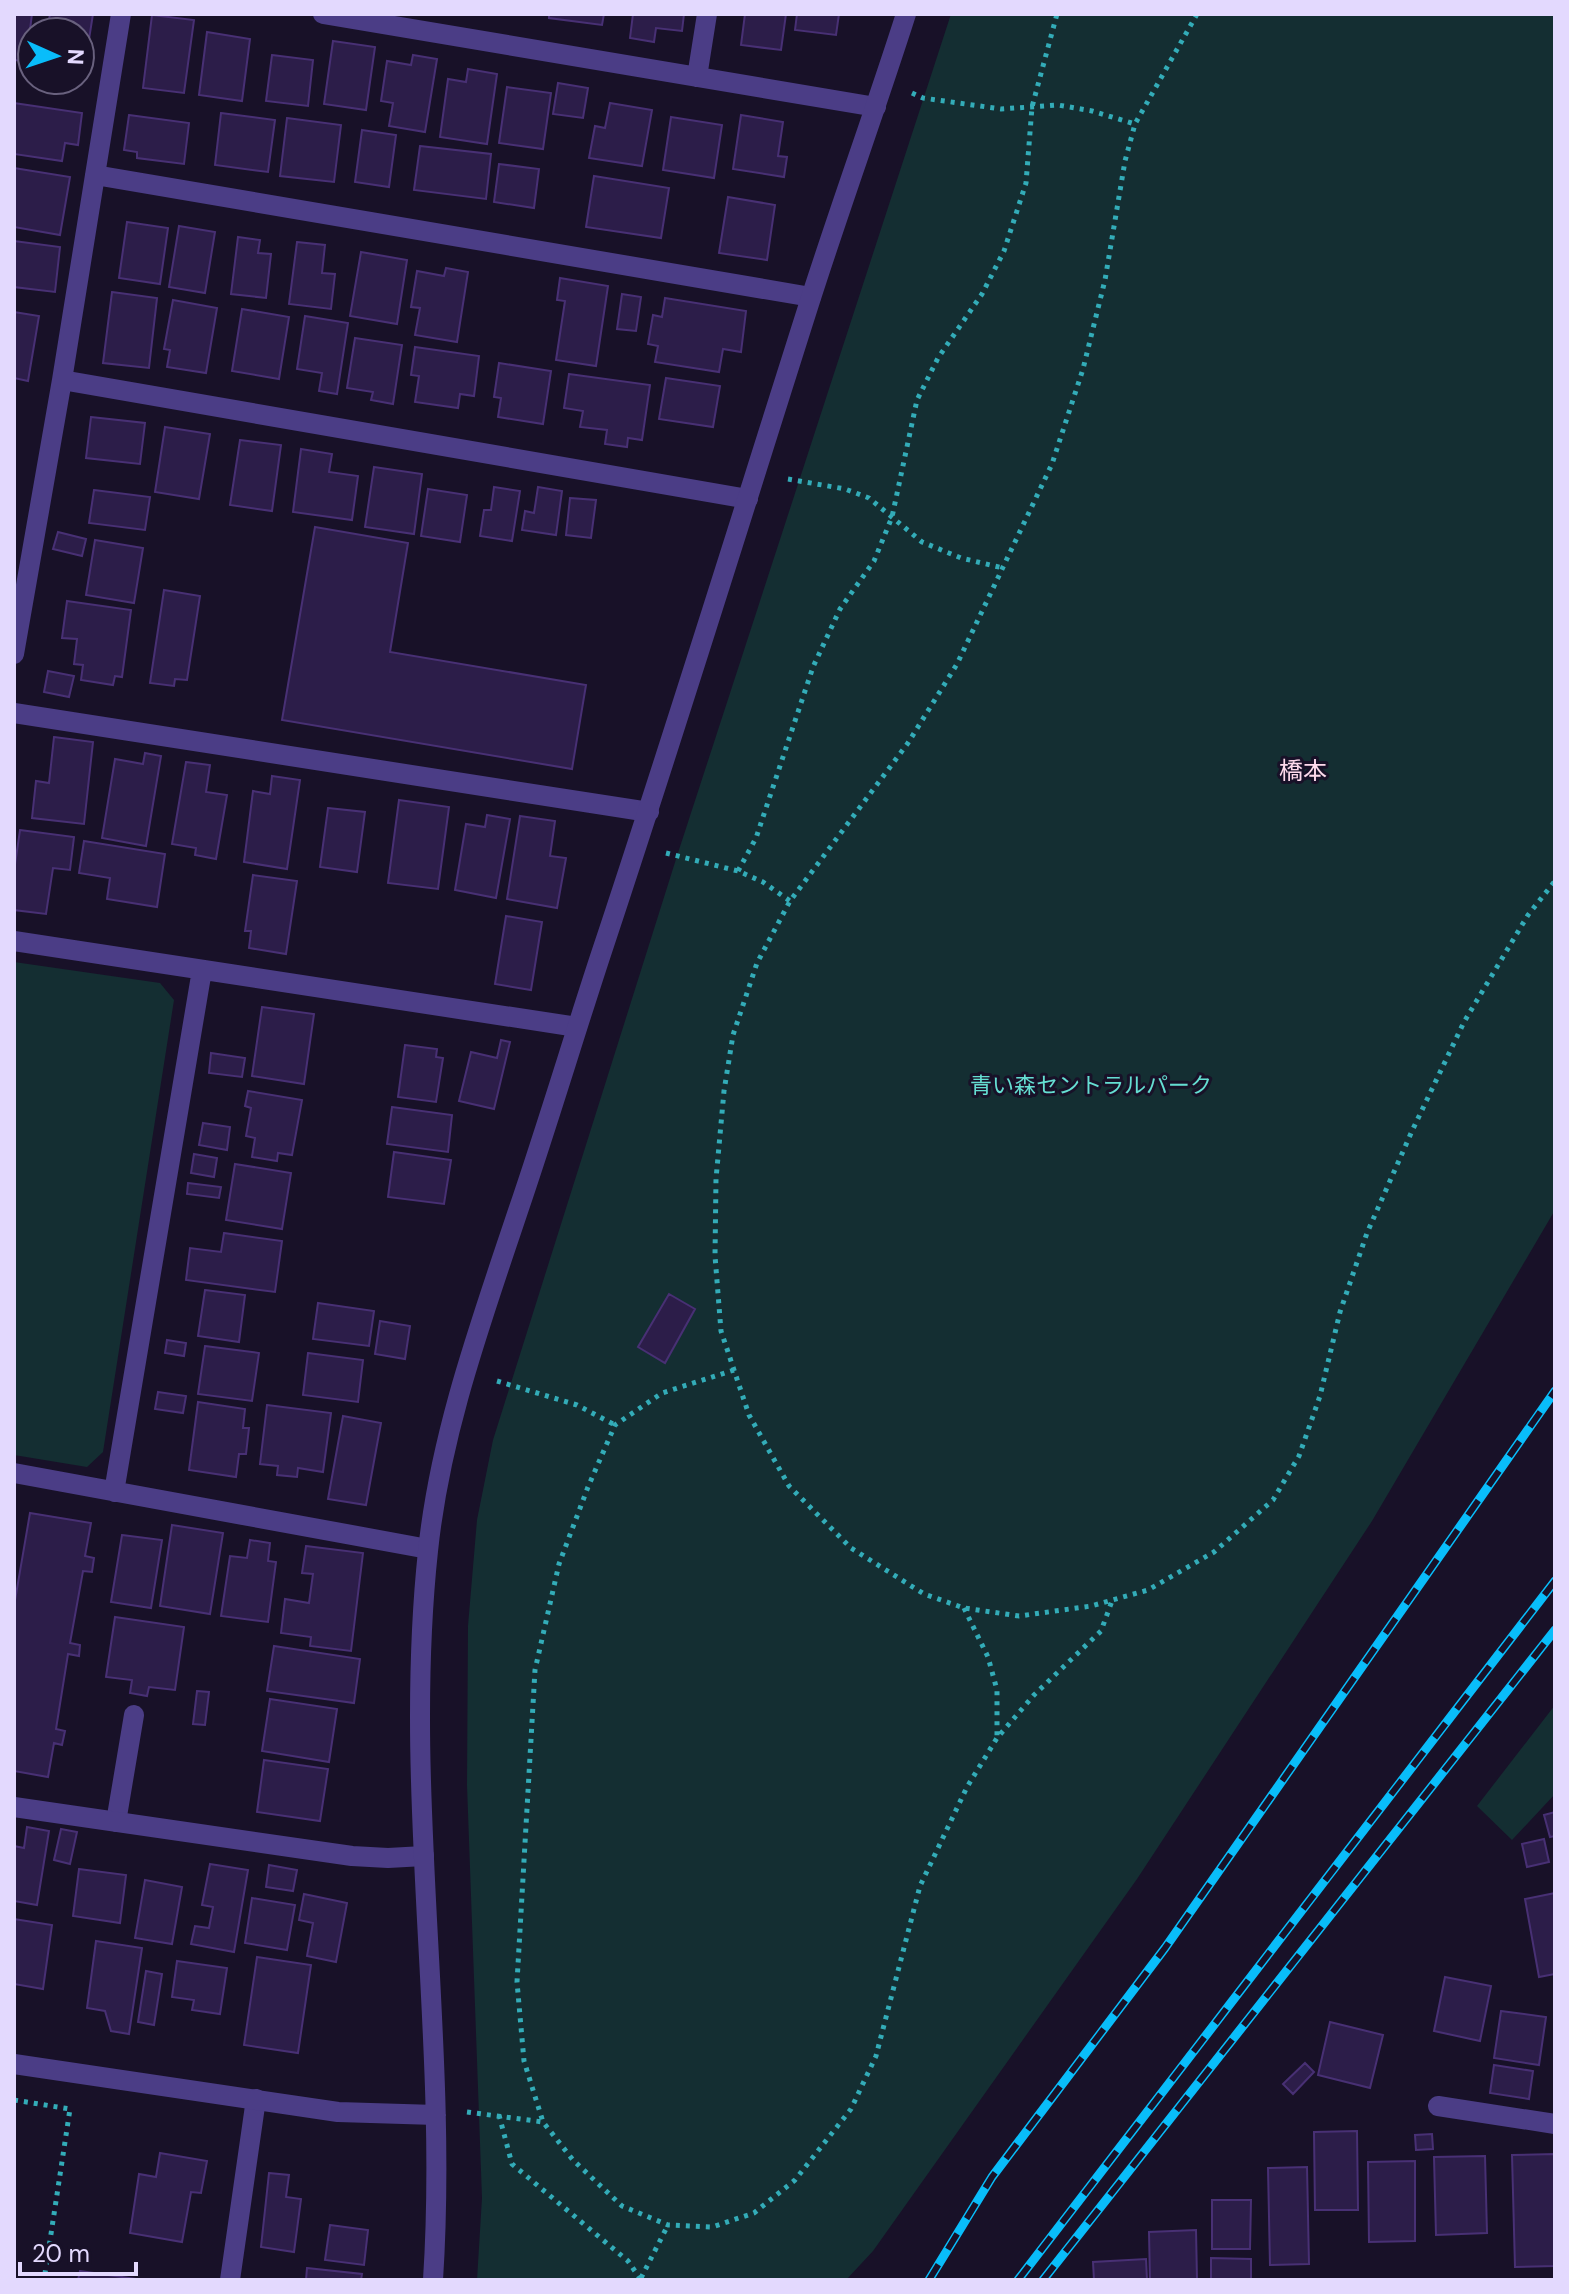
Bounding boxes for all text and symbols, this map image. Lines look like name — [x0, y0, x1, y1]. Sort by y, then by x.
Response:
north arrow — [16, 16, 96, 96]
text: N — [61, 48, 90, 66]
district label: 橋本 — [1279, 755, 1327, 786]
park label: 青い森セントラルパーク — [970, 1071, 1212, 1100]
scale bar — [20, 2226, 136, 2276]
text: 20 m — [32, 2238, 90, 2269]

